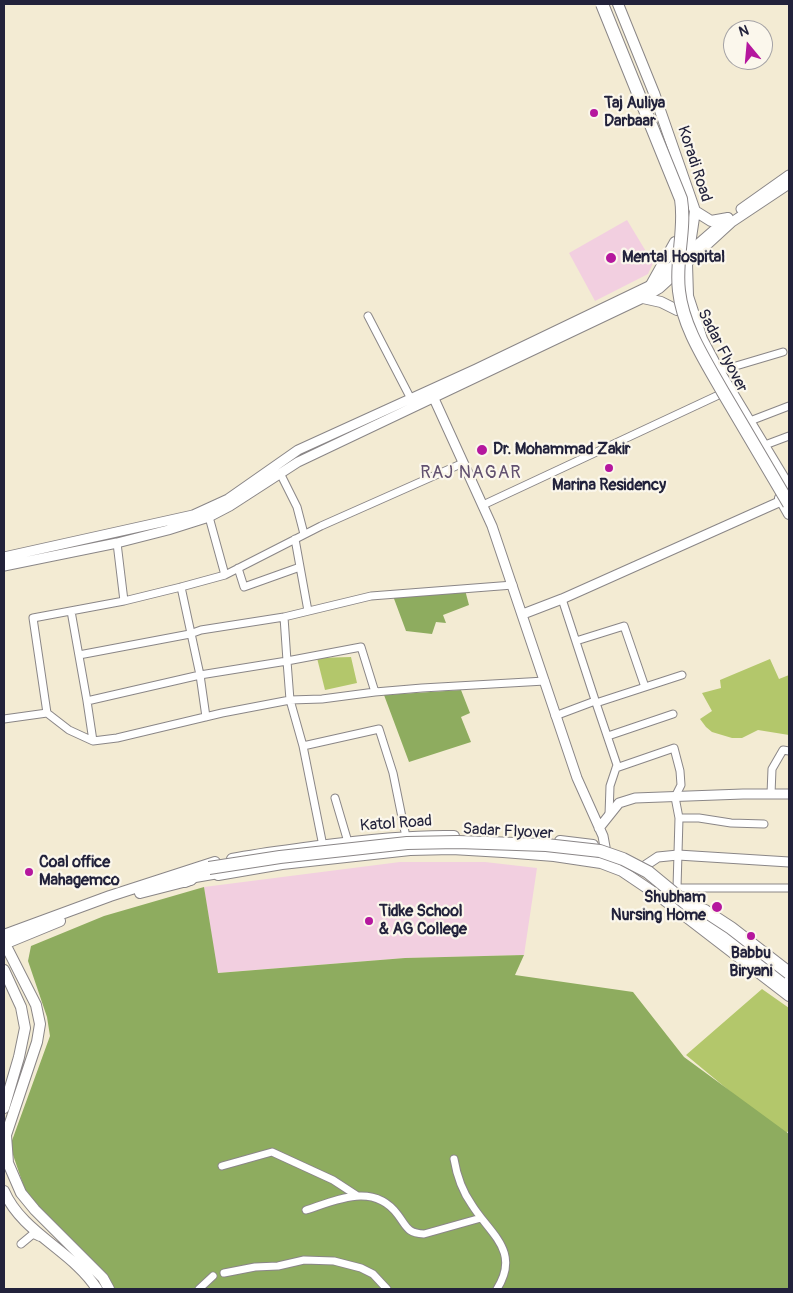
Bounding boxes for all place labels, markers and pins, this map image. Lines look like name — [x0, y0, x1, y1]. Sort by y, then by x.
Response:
place label: Taj Auliya Darbaar — [604, 94, 665, 132]
marker: Taj Auliya Darbaar — [588, 107, 600, 119]
place label: Mental Hospital — [622, 248, 725, 268]
marker: Mental Hospital — [604, 251, 618, 265]
place label: Dr. Mohammad Zakir — [493, 440, 631, 460]
marker: Dr. Mohammad Zakir — [475, 443, 489, 457]
marker: Marina Residency — [603, 462, 615, 474]
place label: Marina Residency — [552, 476, 666, 496]
place label: Coal office Mahagemco — [39, 853, 120, 891]
marker: Coal office Mahagemco — [23, 866, 35, 878]
place label: Shubham Nursing Home — [611, 888, 706, 926]
marker: Shubham Nursing Home — [710, 900, 724, 914]
place label: Tidke School & AG College — [379, 902, 467, 940]
marker: Tidke School & AG College — [363, 915, 375, 927]
marker: Babbu Biryani — [745, 930, 757, 942]
place label: Babbu Biryani — [729, 944, 773, 982]

